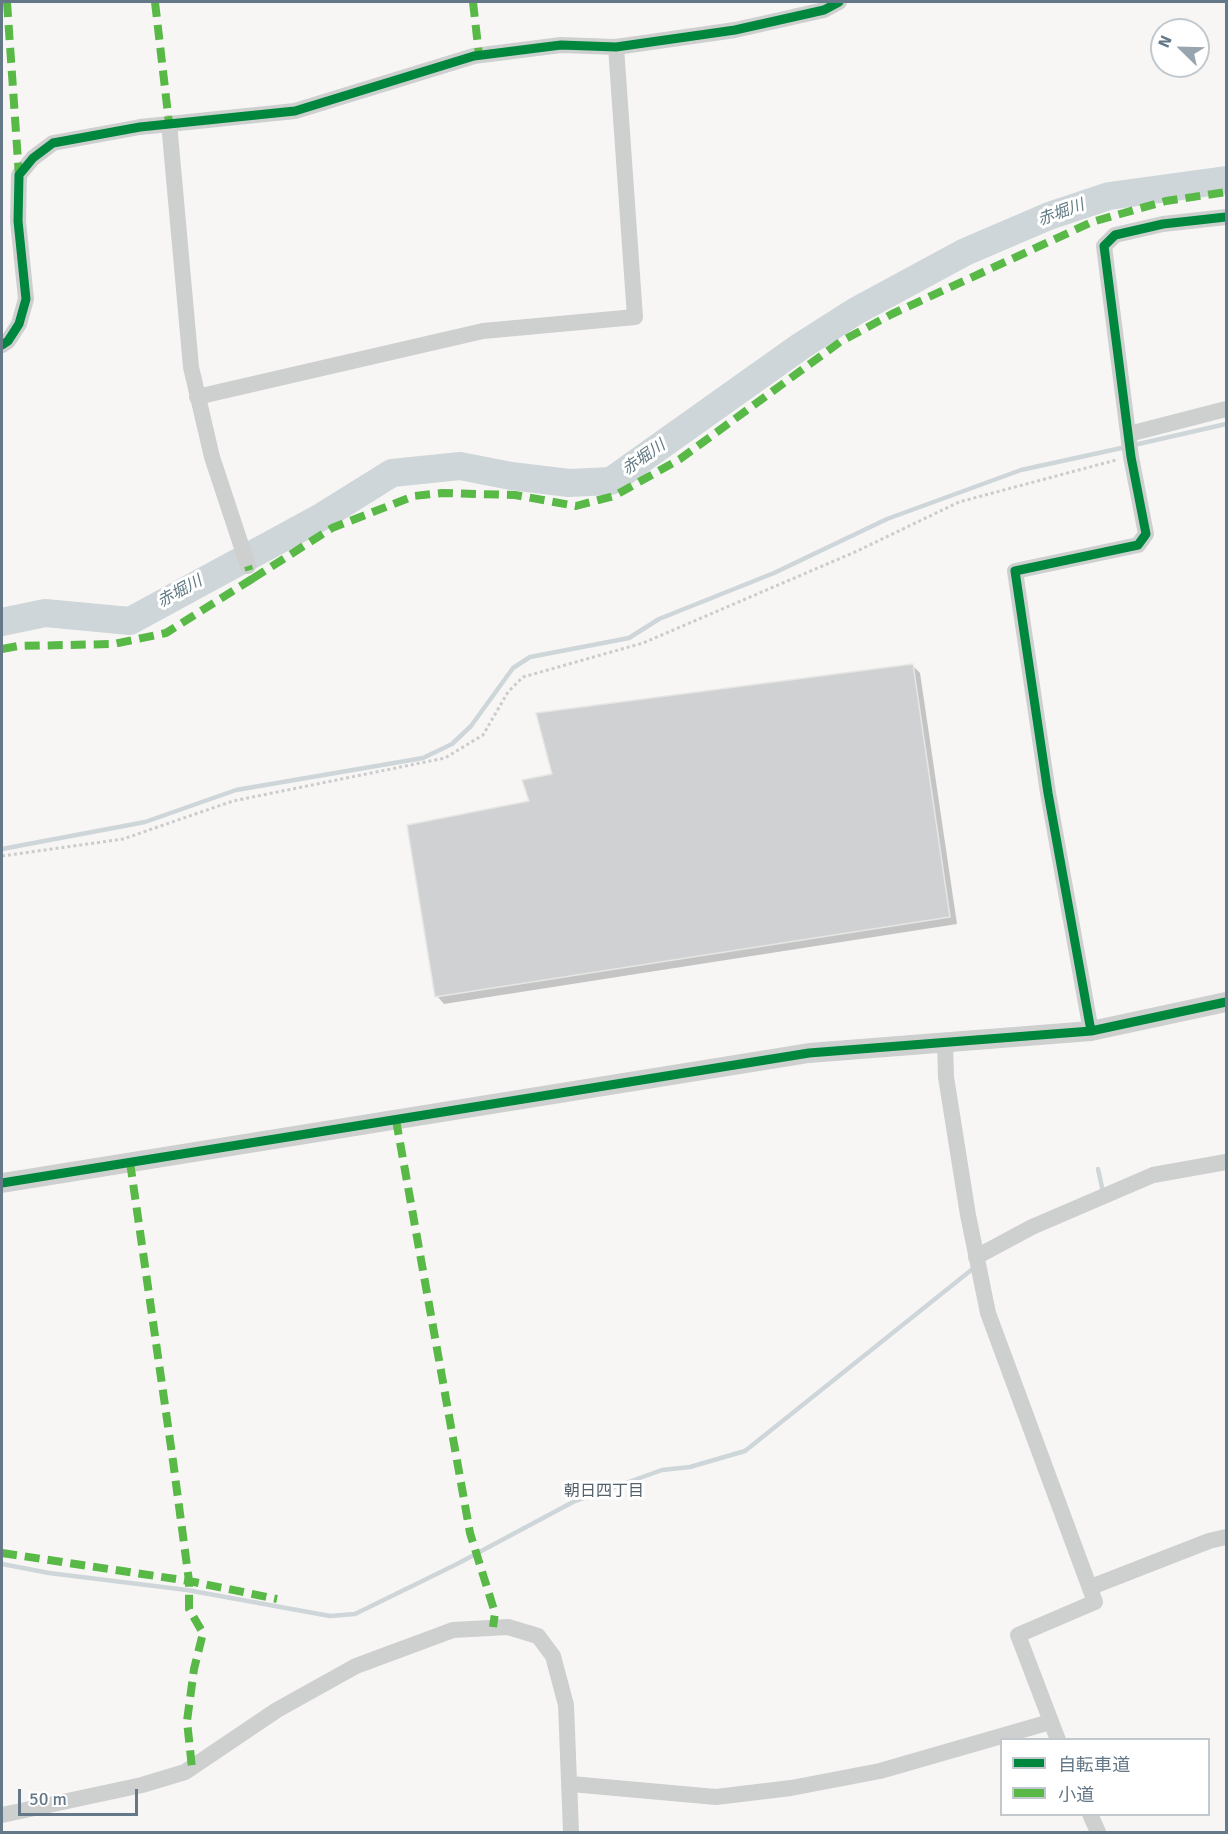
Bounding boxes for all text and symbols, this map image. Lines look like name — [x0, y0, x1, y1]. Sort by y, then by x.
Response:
north arrow — [1150, 18, 1210, 78]
text: N — [1154, 33, 1177, 51]
water label: 赤堀川 — [1035, 196, 1087, 230]
water label: 赤堀川 — [619, 436, 669, 480]
water label: 赤堀川 — [154, 572, 206, 612]
district label: 朝日四丁目 — [564, 1482, 644, 1502]
legend — [1000, 1738, 1210, 1816]
text: 自転車道 — [1058, 1754, 1130, 1776]
scale bar — [21, 1777, 141, 1815]
text: 小道 — [1058, 1784, 1094, 1806]
text: 50 m — [29, 1788, 67, 1810]

